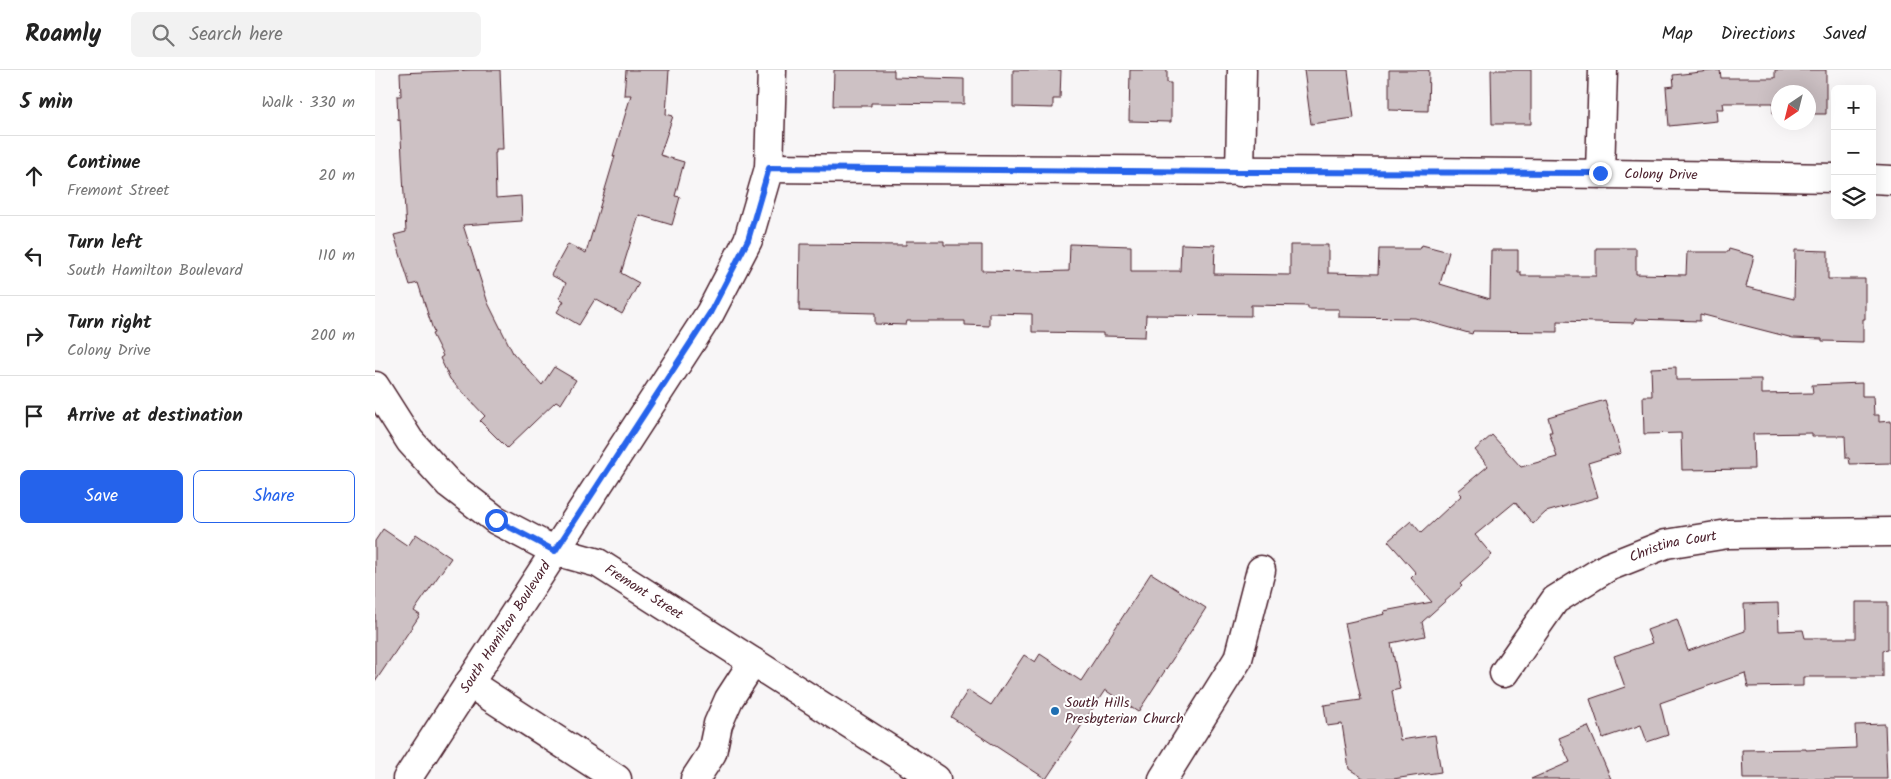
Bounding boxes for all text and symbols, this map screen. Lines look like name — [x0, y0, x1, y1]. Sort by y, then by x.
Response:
search box — [131, 12, 481, 57]
text: Roamly — [25, 15, 101, 54]
text: Search here — [189, 20, 283, 50]
text: Map — [1661, 20, 1693, 49]
text: Directions — [1721, 20, 1795, 49]
text: Saved — [1823, 20, 1866, 49]
icon: search — [149, 21, 177, 49]
north arrow — [1771, 85, 1816, 130]
map controls — [1831, 85, 1876, 220]
button: + — [1831, 85, 1876, 130]
text: 5 min — [20, 86, 73, 119]
text: Walk · 330 m — [262, 90, 355, 115]
button: − — [1831, 130, 1876, 175]
text: Continue — [67, 148, 140, 178]
icon: ahead — [20, 162, 48, 190]
route end — [1589, 162, 1612, 185]
text: 20 m — [319, 163, 355, 188]
street label: Colony Drive — [1624, 163, 1699, 186]
button: layers — [1831, 175, 1876, 220]
text: Fremont Street — [67, 178, 170, 203]
text: Turn left — [67, 228, 142, 258]
icon: left — [20, 242, 48, 270]
text: 110 m — [318, 243, 355, 268]
text: South Hamilton Boulevard — [67, 258, 243, 283]
text: Turn right — [67, 308, 152, 338]
icon: right — [20, 322, 48, 350]
text: 200 m — [311, 323, 355, 348]
text: Colony Drive — [67, 338, 151, 363]
text: Arrive at destination — [67, 401, 243, 431]
icon: arrive — [20, 402, 48, 430]
button: Save — [20, 470, 183, 523]
button: Share — [193, 470, 355, 523]
route start — [485, 509, 508, 532]
street label: Christina Court — [1626, 525, 1719, 569]
street label: South Hamilton Boulevard — [455, 556, 557, 698]
street label: Fremont Street — [600, 559, 688, 626]
place label: South Hills Presbyterian Church — [1065, 692, 1184, 730]
marker: South Hills Presbyterian Church — [1049, 705, 1061, 717]

